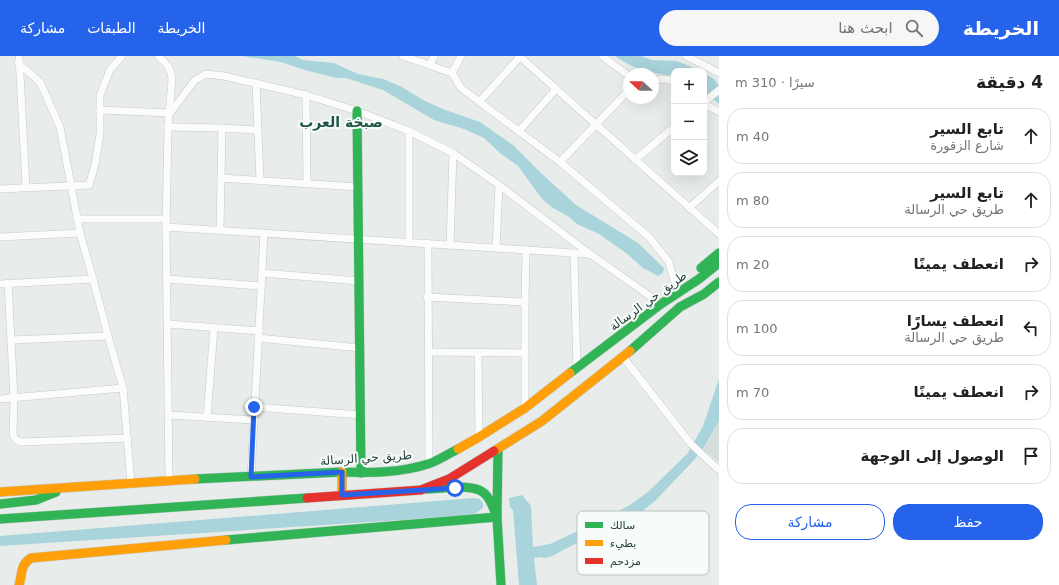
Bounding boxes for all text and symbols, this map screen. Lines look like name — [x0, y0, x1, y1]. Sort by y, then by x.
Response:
search box — [659, 10, 939, 46]
icon: search — [903, 17, 925, 39]
text: الخريطة — [963, 17, 1039, 39]
text: ابحث هنا — [838, 19, 893, 37]
text: مشاركة — [20, 20, 65, 36]
text: الطبقات — [87, 20, 136, 36]
text: الخريطة — [158, 20, 205, 36]
north arrow — [623, 68, 659, 104]
map controls — [671, 68, 707, 176]
button: + — [671, 68, 707, 104]
text: 4 دقيقة — [976, 72, 1043, 92]
text: سيرًا · 310 m — [735, 75, 815, 90]
button: − — [671, 104, 707, 140]
district label: صبخة العرب — [299, 114, 383, 131]
text: تابع السير — [930, 120, 1004, 138]
icon: ahead — [1020, 125, 1042, 147]
text: 40 m — [736, 129, 769, 144]
text: شارع الزقورة — [930, 138, 1004, 153]
button: layers — [671, 140, 707, 176]
text: تابع السير — [930, 184, 1004, 202]
icon: ahead — [1020, 189, 1042, 211]
text: 80 m — [736, 193, 769, 208]
text: طريق حي الرسالة — [904, 202, 1004, 217]
icon: right — [1020, 253, 1042, 275]
text: انعطف يمينًا — [913, 255, 1004, 273]
text: 20 m — [736, 257, 769, 272]
street label: طريق حي الرسالة — [607, 268, 690, 335]
text: انعطف يسارًا — [907, 312, 1004, 330]
icon: left — [1020, 317, 1042, 339]
text: 100 m — [736, 321, 778, 336]
text: طريق حي الرسالة — [904, 330, 1004, 345]
icon: right — [1020, 381, 1042, 403]
text: انعطف يمينًا — [913, 383, 1004, 401]
text: 70 m — [736, 385, 769, 400]
route end — [245, 398, 263, 416]
icon: arrive — [1020, 445, 1042, 467]
text: الوصول إلى الوجهة — [861, 447, 1004, 465]
street label: طريق حي الرسالة — [320, 448, 412, 469]
route start — [446, 479, 464, 497]
button: مشاركة — [735, 504, 885, 540]
button: حفظ — [893, 504, 1043, 540]
legend — [577, 511, 709, 575]
text: سالك — [610, 519, 635, 532]
text: بطيء — [610, 537, 636, 550]
text: مزدحم — [610, 555, 641, 568]

